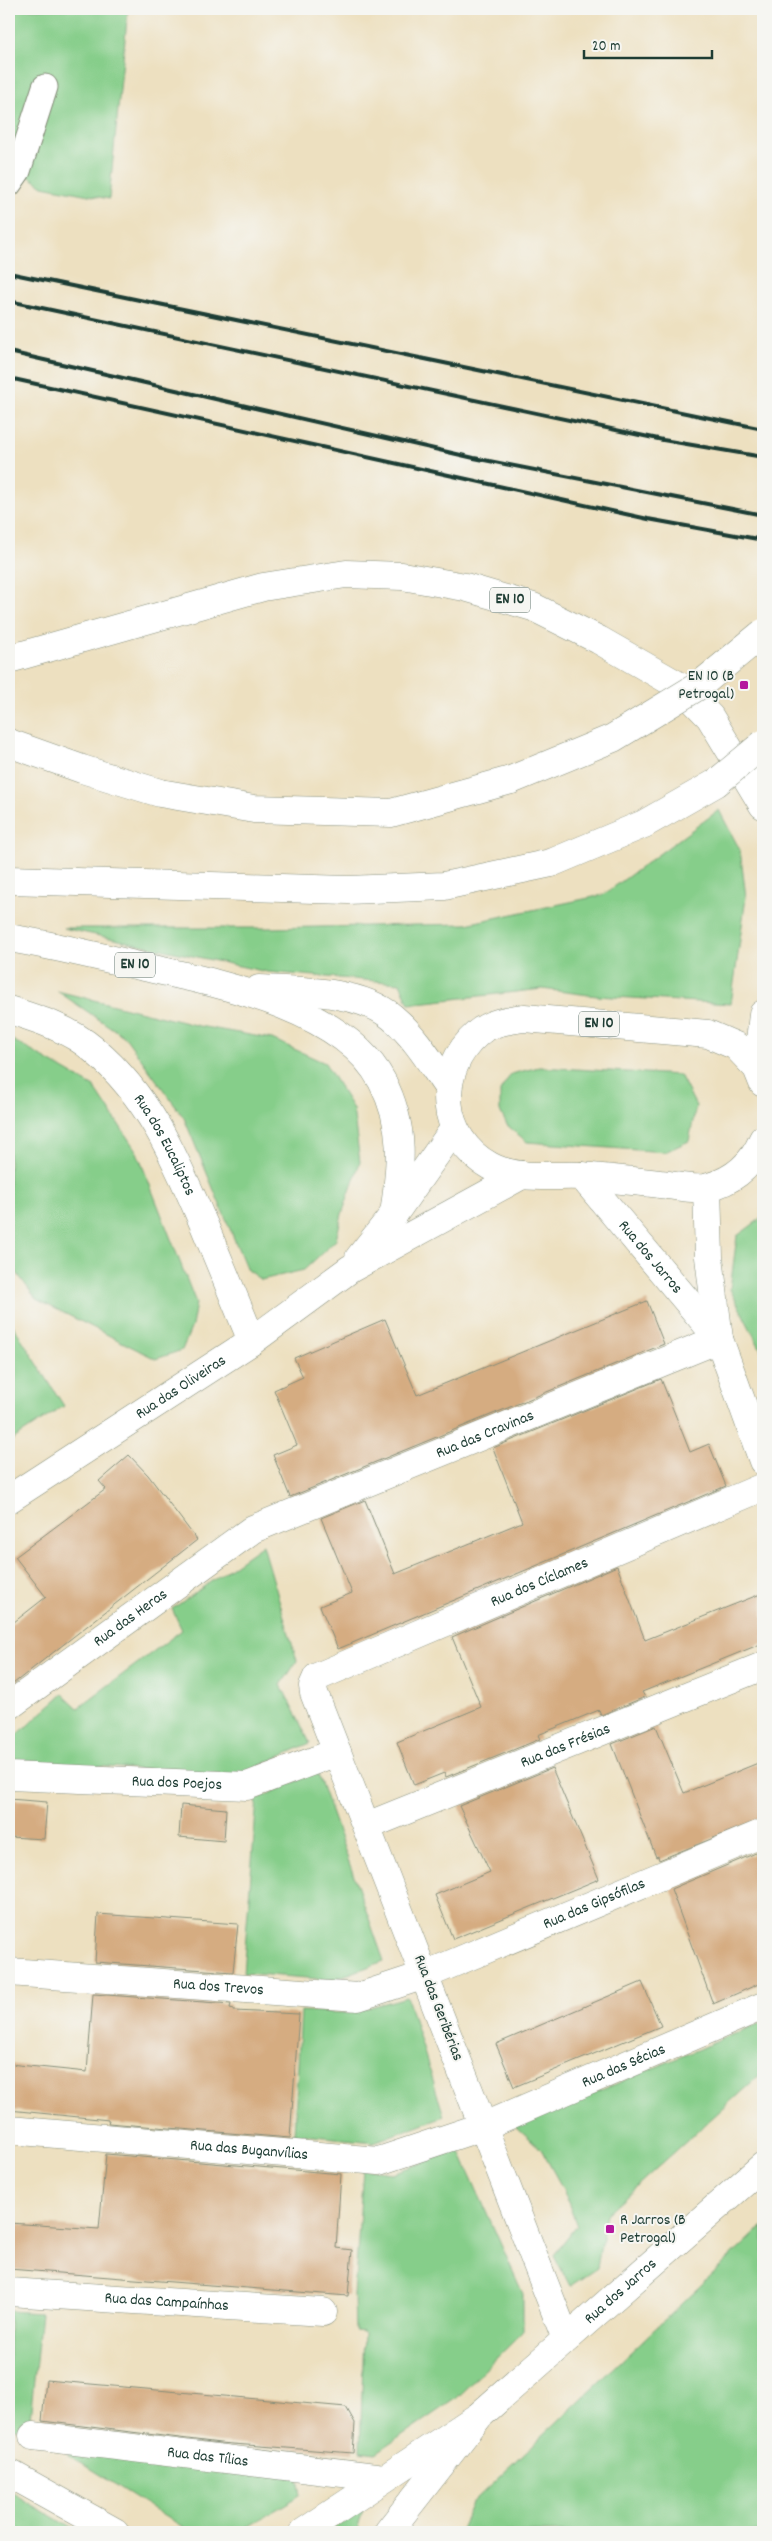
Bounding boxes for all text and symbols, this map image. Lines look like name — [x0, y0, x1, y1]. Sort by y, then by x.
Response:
scale bar — [584, 28, 712, 60]
text: 20 m — [592, 36, 620, 58]
road number: EN 10 — [490, 588, 530, 612]
place label: EN 10 (B Petrogal) — [678, 665, 734, 706]
marker: EN 10 (B Petrogal) — [738, 679, 750, 691]
road number: EN 10 — [115, 952, 155, 978]
road number: EN 10 — [579, 1012, 619, 1036]
street label: Rua dos Eucaliptos — [128, 1089, 202, 1200]
street label: Rua dos Jarros — [612, 1215, 688, 1299]
street label: Rua das Oliveiras — [131, 1349, 231, 1425]
street label: Rua das Cravinas — [433, 1404, 538, 1465]
street label: Rua dos Cíclames — [487, 1551, 592, 1613]
street label: Rua das Heras — [89, 1583, 173, 1653]
street label: Rua das Frésias — [517, 1717, 614, 1774]
street label: Rua dos Poejos — [131, 1770, 223, 1796]
street label: Rua das Gipsófilas — [539, 1872, 649, 1936]
street label: Rua das Geribérias — [407, 1952, 469, 2065]
street label: Rua dos Trevos — [172, 1972, 265, 2002]
street label: Rua das Sécias — [578, 2038, 669, 2094]
street label: Rua das Buganvílias — [189, 2134, 309, 2167]
place label: R Jarros (B Petrogal) — [620, 2209, 686, 2250]
marker: R Jarros (B Petrogal) — [604, 2223, 616, 2235]
street label: Rua dos Jarros — [579, 2253, 662, 2330]
street label: Rua das Campaínhas — [104, 2287, 230, 2317]
street label: Rua das Tílias — [166, 2441, 250, 2473]

